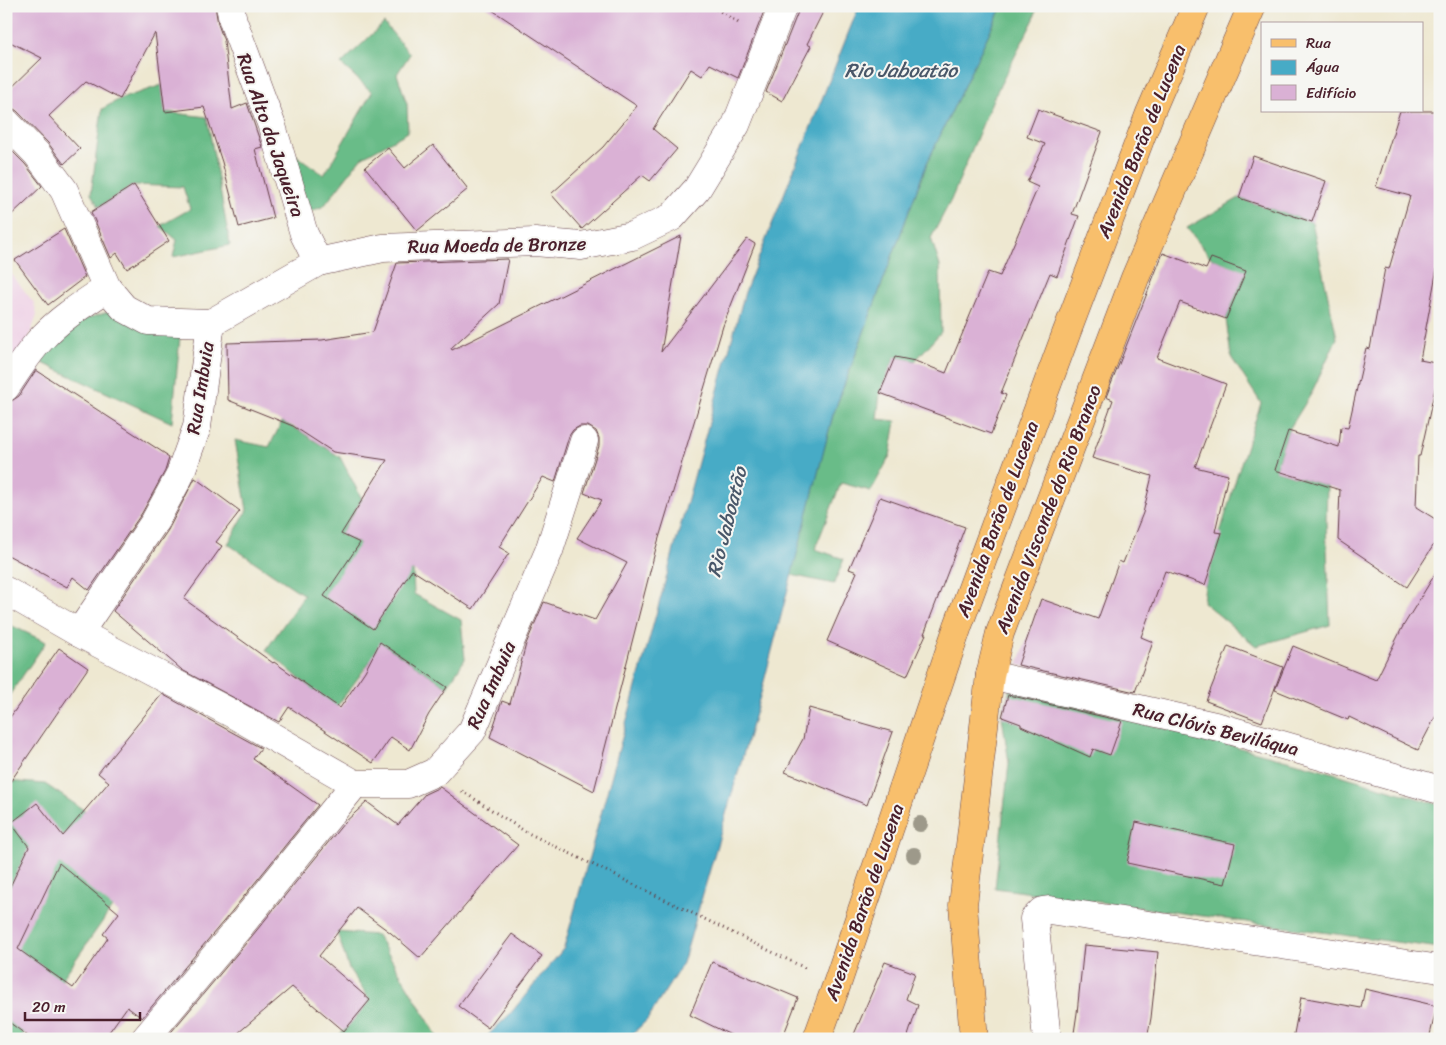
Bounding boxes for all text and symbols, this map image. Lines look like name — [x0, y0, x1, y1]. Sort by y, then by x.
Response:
legend — [1261, 22, 1424, 112]
text: Rua — [1306, 30, 1331, 56]
street label: Avenida Barão de Lucena — [1087, 39, 1195, 244]
street label: Rua Alto da Jaqueira — [227, 49, 315, 222]
water label: Rio Jaboatão — [845, 53, 958, 88]
text: Água — [1305, 54, 1339, 80]
text: Edifício — [1306, 80, 1357, 106]
street label: Rua Moeda de Bronze — [407, 227, 587, 263]
street label: Rua Imbuia — [176, 339, 224, 437]
street label: Avenida Visconde do Rio Branco — [985, 379, 1111, 639]
street label: Avenida Barão de Lucena — [946, 416, 1048, 623]
water label: Rio Jaboatão — [696, 462, 758, 581]
street label: Rua Imbuia — [457, 635, 525, 734]
street label: Rua Clóvis Beviláqua — [1130, 692, 1303, 766]
street label: Avenida Barão de Lucena — [814, 799, 913, 1006]
scale bar — [25, 990, 140, 1022]
text: 20 m — [32, 994, 66, 1020]

